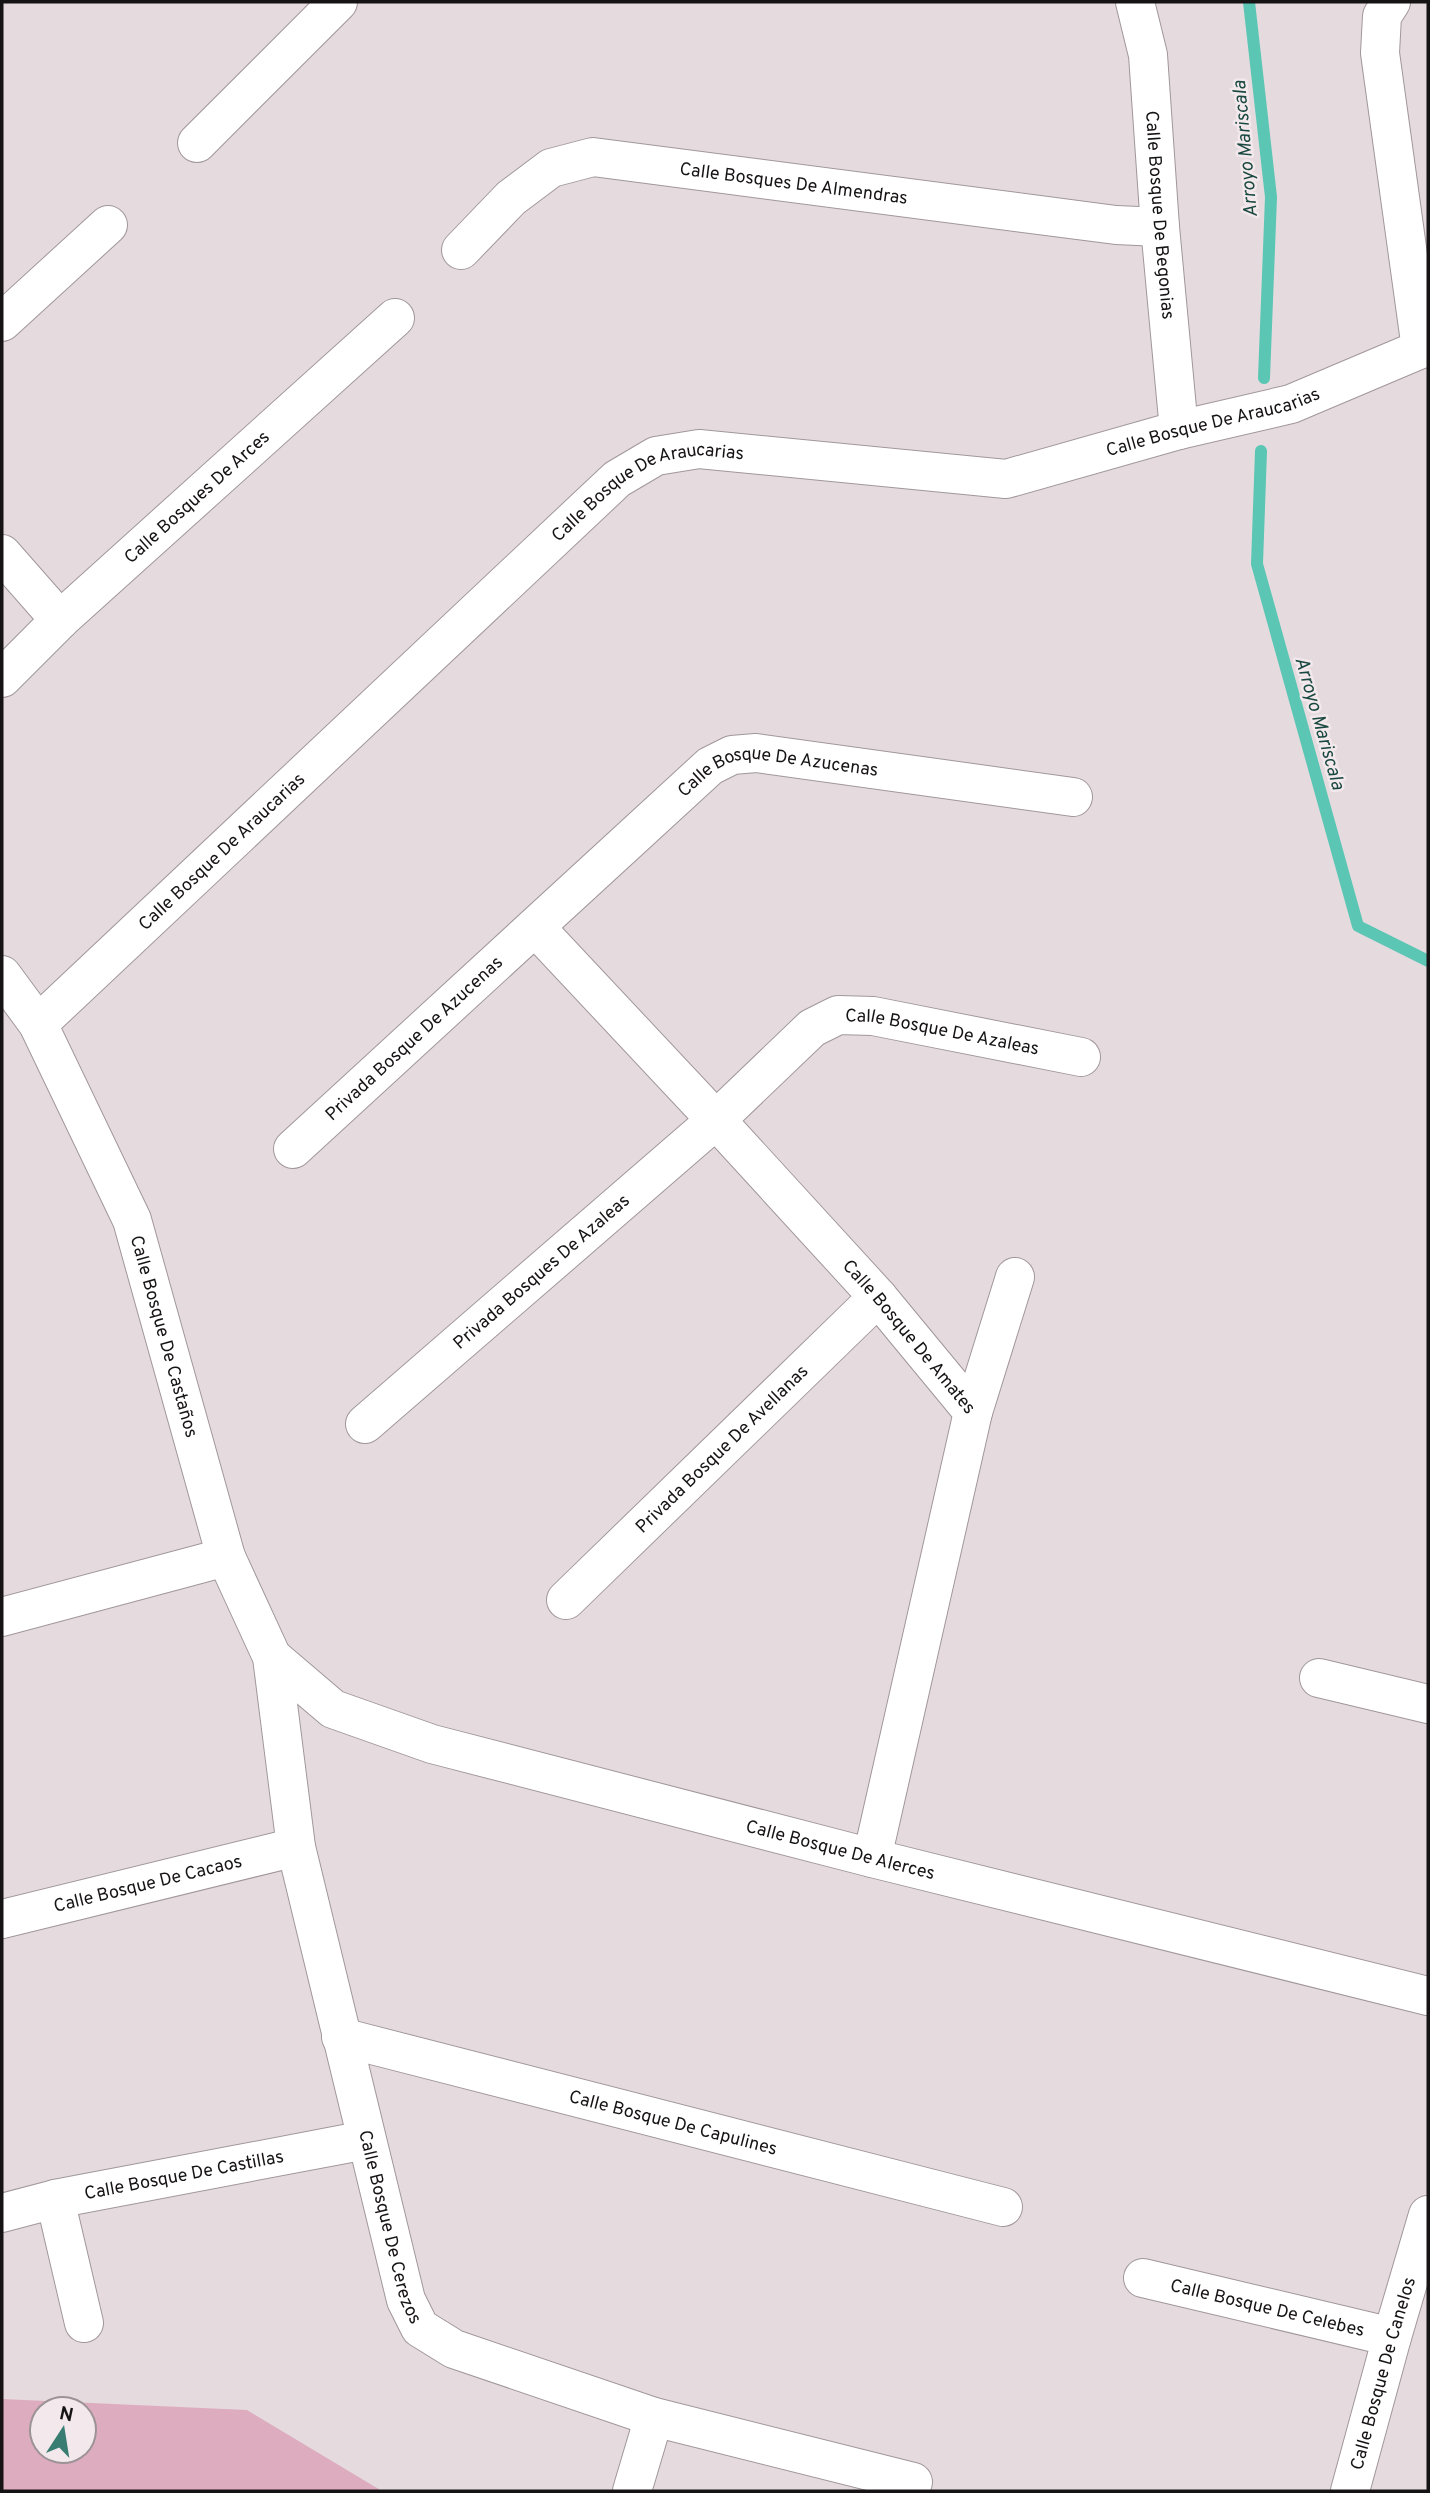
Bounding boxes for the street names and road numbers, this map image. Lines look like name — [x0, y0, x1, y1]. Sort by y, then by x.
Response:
street label: Calle Bosque De Begonias — [1139, 110, 1179, 321]
street label: Calle Bosques De Almendras — [678, 158, 909, 211]
street label: Calle Bosque De Araucarias — [1104, 383, 1324, 463]
street label: Calle Bosques De Arces — [120, 426, 275, 569]
street label: Calle Bosque De Araucarias — [547, 439, 745, 548]
street label: Calle Bosque De Azucenas — [673, 742, 880, 803]
street label: Calle Bosque De Araucarias — [134, 768, 311, 936]
street label: Privada Bosque De Azucenas — [321, 952, 509, 1127]
street label: Calle Bosque De Azaleas — [845, 1005, 1041, 1061]
street label: Privada Bosques De Azaleas — [449, 1190, 635, 1355]
street label: Calle Bosque De Castaños — [124, 1233, 202, 1440]
street label: Calle Bosque De Amates — [837, 1255, 980, 1420]
street label: Privada Bosque De Avellanas — [631, 1361, 814, 1539]
street label: Calle Bosque De Alerces — [743, 1816, 937, 1886]
street label: Calle Bosque De Cacaos — [52, 1851, 245, 1919]
street label: Calle Bosque De Capulines — [566, 2086, 779, 2162]
street label: Calle Bosque De Cerezos — [352, 2128, 426, 2328]
street label: Calle Bosque De Castillas — [83, 2146, 286, 2206]
street label: Calle Bosque De Celebes — [1168, 2275, 1367, 2343]
street label: Calle Bosque De Canelos — [1346, 2275, 1422, 2473]

